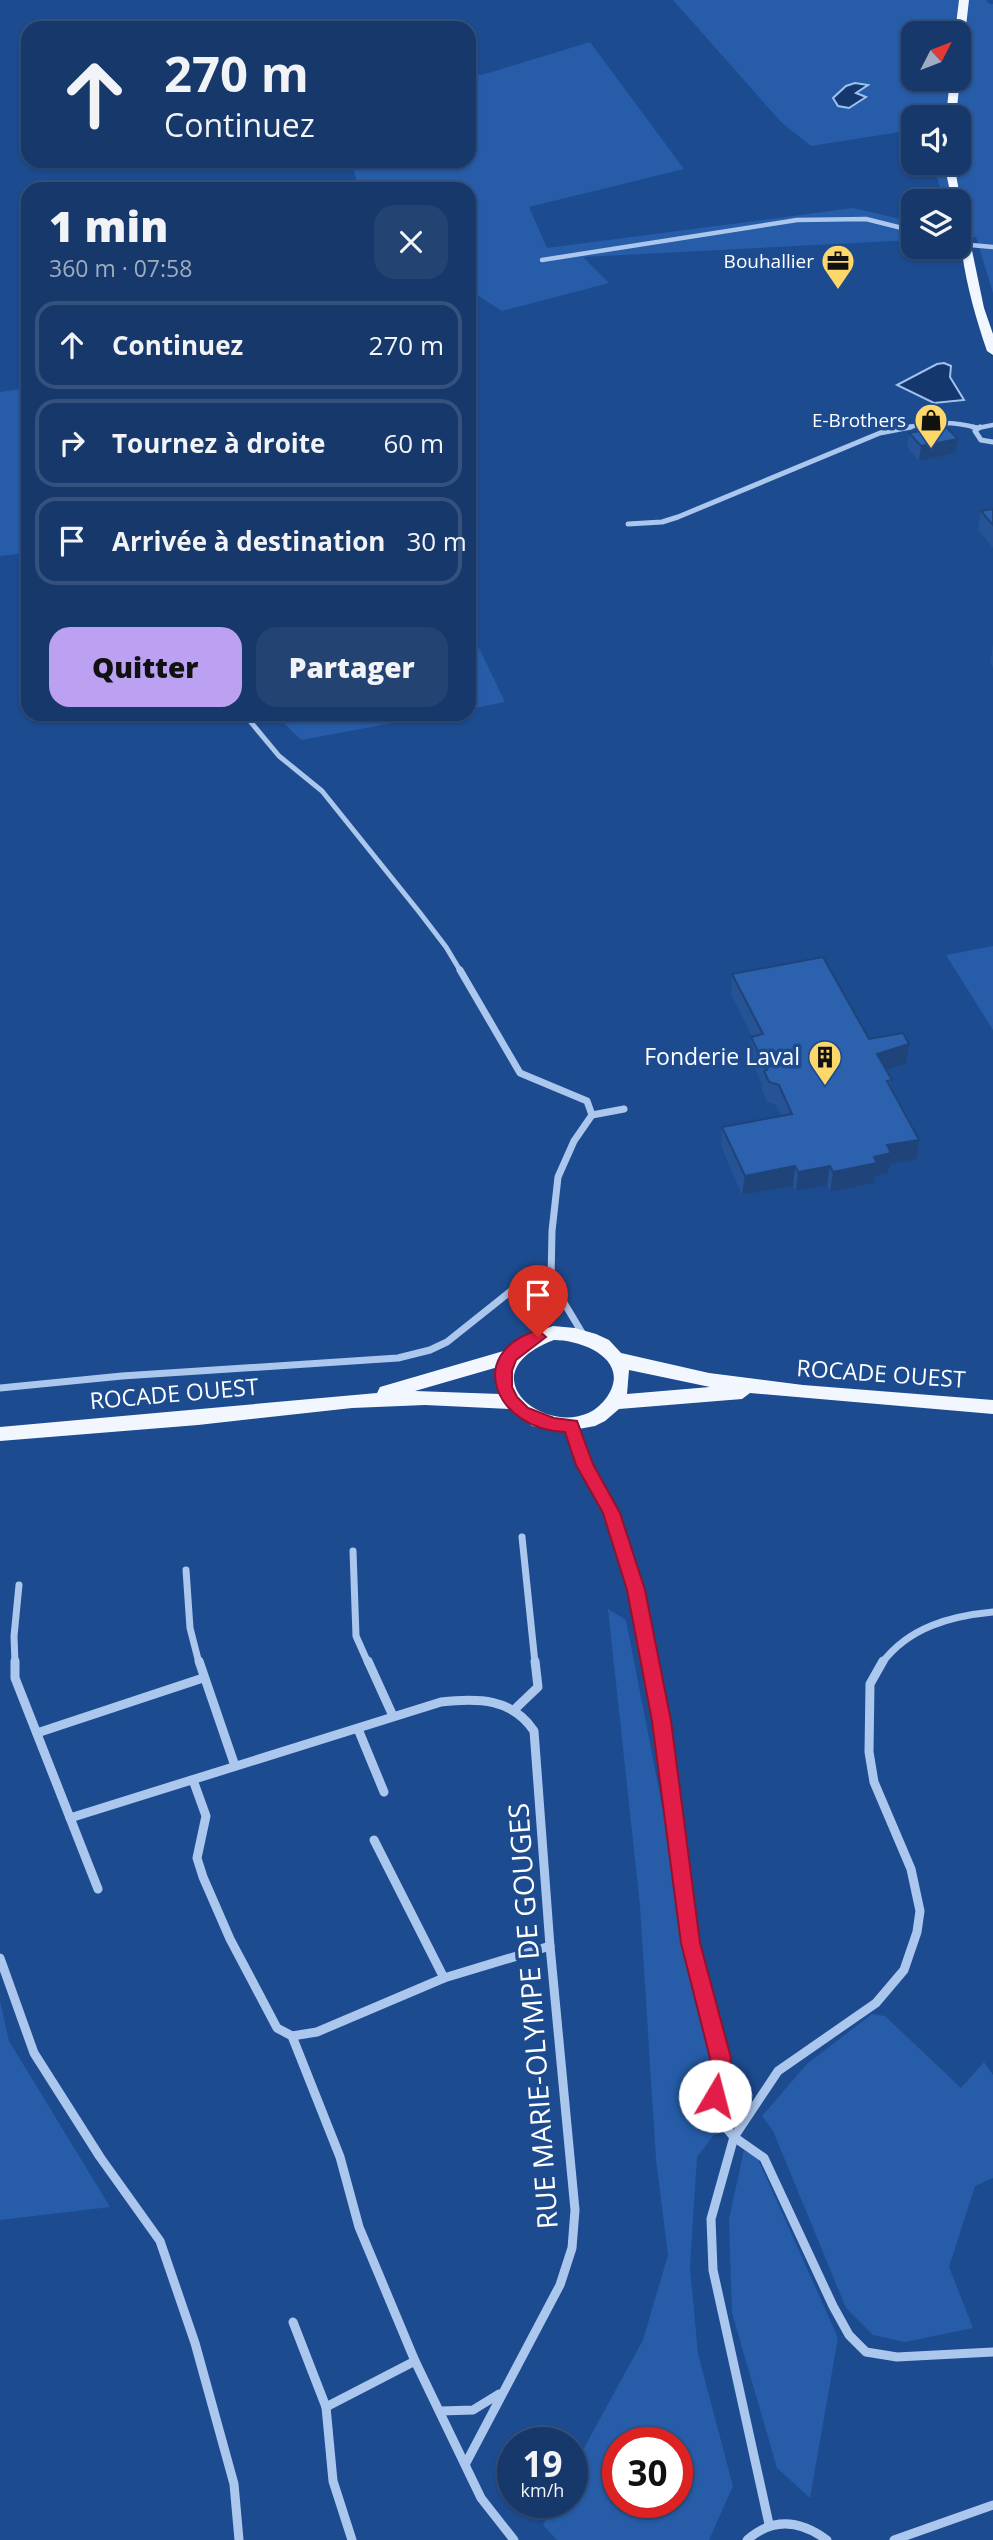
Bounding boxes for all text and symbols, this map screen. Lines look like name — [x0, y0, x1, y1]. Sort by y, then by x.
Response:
north arrow — [901, 21, 971, 91]
map controls — [901, 21, 971, 259]
text: 270 m — [164, 40, 309, 106]
icon: ahead — [49, 49, 140, 140]
text: Continuez — [164, 103, 315, 146]
button: sound — [901, 105, 971, 175]
button: layers — [901, 189, 971, 259]
text: 1 min — [49, 197, 168, 254]
button: close — [374, 205, 448, 279]
office icon: Bouhallier — [819, 242, 857, 291]
place label: Bouhallier — [724, 248, 814, 274]
text: 360 m · 07:58 — [49, 252, 192, 284]
icon: ahead — [53, 326, 91, 364]
text: Continuez — [112, 327, 243, 363]
text: 270 m — [369, 327, 444, 363]
shop icon: E-Brothers — [912, 401, 950, 450]
place label: E-Brothers — [812, 407, 906, 433]
icon: right — [53, 424, 91, 462]
text: Tournez à droite — [112, 425, 325, 461]
text: 60 m — [383, 425, 444, 461]
icon: arrive — [53, 522, 91, 560]
text: Arrivée à destination — [112, 523, 385, 559]
text: 30 m — [406, 523, 467, 559]
button: Quitter — [49, 627, 242, 707]
button: Partager — [256, 627, 448, 707]
building icon: Fonderie Laval — [806, 1038, 844, 1087]
place label: Fonderie Laval — [644, 1040, 800, 1072]
pin — [508, 1265, 568, 1337]
icon: arrive — [519, 1276, 557, 1314]
street label: ROCADE OUEST — [796, 1351, 967, 1395]
street label: ROCADE OUEST — [88, 1370, 260, 1416]
street label: RUE MARIE-OLYMPE DE GOUGES — [498, 1802, 566, 2230]
position arrow — [678, 2059, 752, 2133]
speed limit sign: 30 — [602, 2427, 693, 2518]
text: 19 — [522, 2440, 563, 2487]
text: km/h — [521, 2478, 564, 2502]

